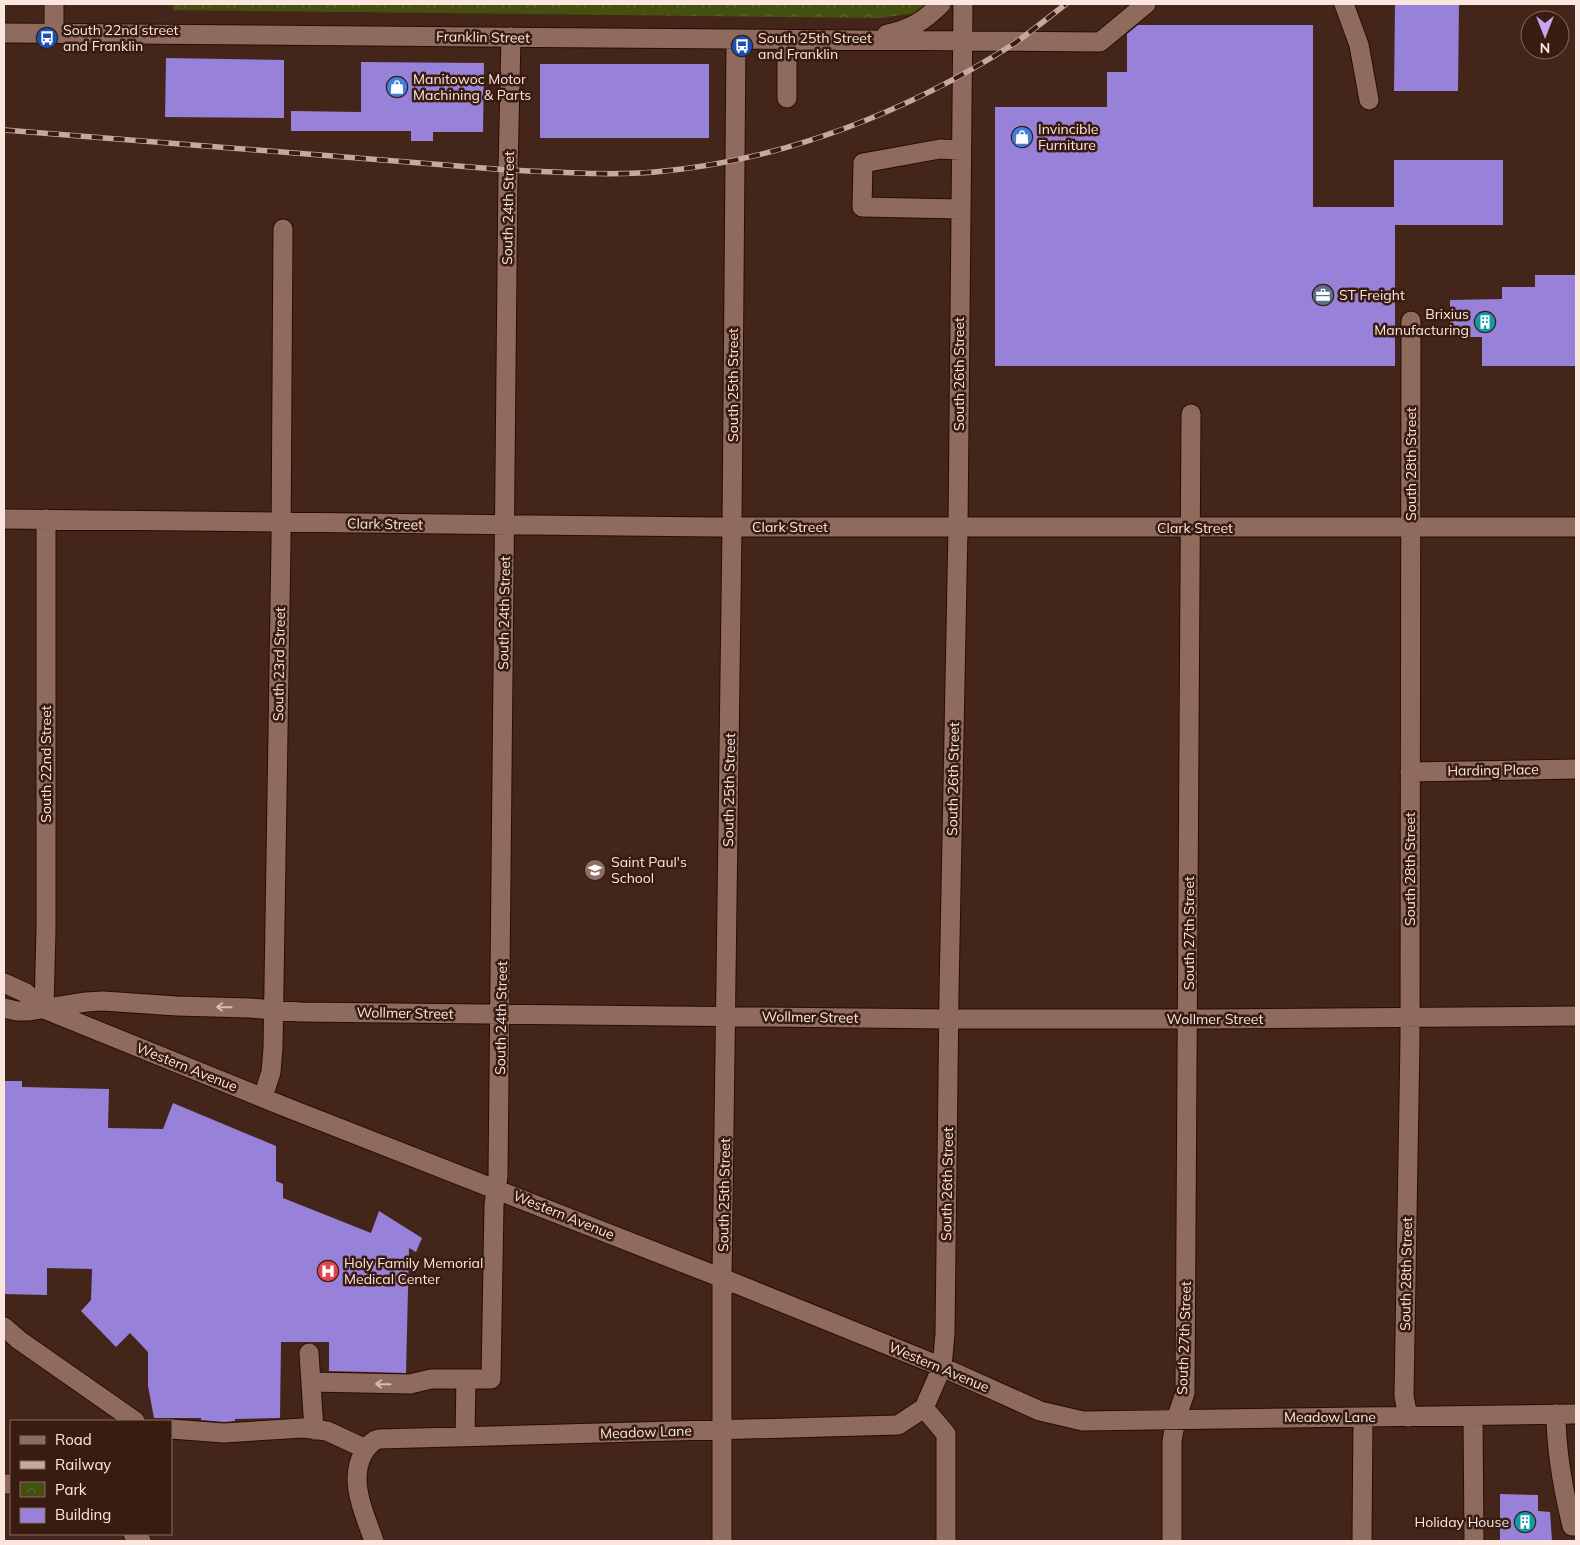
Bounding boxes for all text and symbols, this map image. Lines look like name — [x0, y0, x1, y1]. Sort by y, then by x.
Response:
north arrow — [1520, 10, 1570, 60]
place label: South 22nd street and Franklin — [63, 21, 179, 55]
bus stop icon: South 22nd street and Franklin — [35, 26, 59, 50]
street label: Franklin Street — [436, 27, 530, 47]
place label: South 25th Street and Franklin — [758, 29, 872, 63]
bus stop icon: South 25th Street and Franklin — [730, 34, 754, 58]
text: N — [1540, 39, 1550, 57]
place label: Manitowoc Motor Machining & Parts — [413, 70, 531, 104]
shop icon: Manitowoc Motor Machining & Parts — [385, 75, 409, 99]
place label: Invincible Furniture — [1038, 120, 1098, 154]
shop icon: Invincible Furniture — [1010, 125, 1034, 149]
street label: South 24th Street — [498, 151, 518, 265]
office icon: ST Freight — [1311, 283, 1335, 307]
place label: ST Freight — [1339, 286, 1405, 304]
place label: Brixius Manufacturing — [1374, 305, 1469, 339]
building icon: Brixius Manufacturing — [1473, 310, 1497, 334]
street label: South 26th Street — [950, 317, 968, 431]
street label: South 25th Street — [724, 328, 742, 442]
street label: South 28th Street — [1402, 407, 1420, 521]
street label: Clark Street — [347, 514, 423, 534]
street label: Clark Street — [752, 518, 828, 536]
street label: Clark Street — [1157, 519, 1233, 537]
street label: South 24th Street — [494, 556, 514, 670]
street label: South 23rd Street — [269, 607, 289, 721]
street label: South 22nd Street — [37, 705, 55, 823]
street label: South 26th Street — [943, 722, 963, 836]
street label: South 25th Street — [719, 733, 739, 847]
street label: Harding Place — [1447, 760, 1539, 780]
street label: South 28th Street — [1401, 812, 1419, 926]
place label: Saint Paul's School — [611, 853, 687, 887]
school or university icon: Saint Paul's School — [583, 858, 607, 882]
street label: South 27th Street — [1180, 876, 1198, 990]
street label: South 24th Street — [491, 961, 511, 1075]
one-way arrow — [216, 1003, 232, 1012]
street label: Wollmer Street — [356, 1003, 454, 1023]
street label: Wollmer Street — [761, 1007, 859, 1027]
street label: Wollmer Street — [1167, 1010, 1263, 1028]
street label: Western Avenue — [134, 1039, 240, 1095]
street label: South 26th Street — [937, 1127, 957, 1241]
street label: South 25th Street — [714, 1138, 734, 1252]
street label: Western Avenue — [511, 1187, 617, 1243]
street label: South 28th Street — [1396, 1217, 1416, 1331]
place label: Holy Family Memorial Medical Center — [344, 1254, 483, 1288]
hospital icon: Holy Family Memorial Medical Center — [316, 1259, 340, 1283]
street label: South 27th Street — [1173, 1281, 1195, 1395]
street label: Western Avenue — [886, 1338, 992, 1396]
one-way arrow — [375, 1379, 391, 1389]
street label: Meadow Lane — [1284, 1408, 1376, 1426]
legend — [10, 1420, 172, 1535]
street label: Meadow Lane — [600, 1421, 692, 1443]
text: Road — [55, 1430, 92, 1449]
text: Railway — [55, 1455, 111, 1474]
text: Park — [55, 1480, 87, 1499]
text: Building — [55, 1505, 111, 1524]
building icon: Holiday House — [1513, 1510, 1537, 1534]
place label: Holiday House — [1414, 1513, 1509, 1531]

